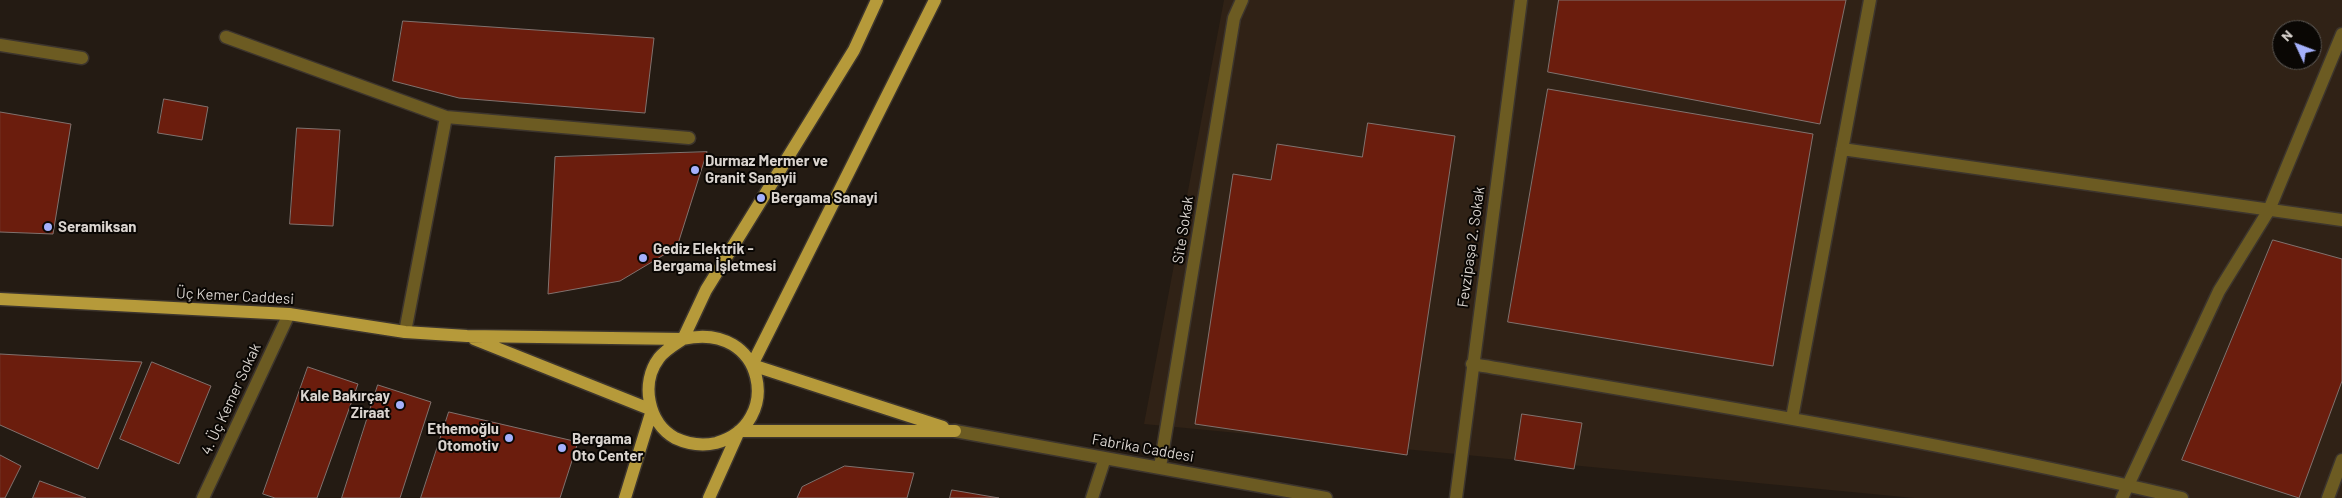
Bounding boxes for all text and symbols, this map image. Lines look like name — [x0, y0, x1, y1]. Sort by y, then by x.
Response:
north arrow — [2272, 20, 2322, 70]
text: N — [2277, 26, 2296, 44]
place label: Durmaz Mermer ve Granit Sanayii — [705, 152, 828, 187]
marker: Durmaz Mermer ve Granit Sanayii — [689, 164, 701, 176]
street label: Fevzipaşa 2. Sokak — [1454, 185, 1488, 309]
place label: Bergama Sanayi — [771, 189, 878, 207]
marker: Bergama Sanayi — [755, 192, 767, 204]
street label: Site Sokak — [1169, 195, 1197, 265]
place label: Seramiksan — [58, 218, 137, 236]
marker: Seramiksan — [42, 221, 54, 233]
place label: Gediz Elektrik - Bergama İşletmesi — [653, 240, 776, 275]
marker: Gediz Elektrik - Bergama İşletmesi — [637, 252, 649, 264]
street label: Üç Kemer Caddesi — [176, 284, 294, 308]
street label: 4. Üç Kemer Sokak — [197, 340, 265, 458]
place label: Kale Bakırçay Ziraat — [300, 387, 390, 422]
marker: Kale Bakırçay Ziraat — [394, 399, 406, 411]
place label: Ethemoğlu Otomotiv — [427, 420, 499, 455]
place label: Bergama Oto Center — [572, 430, 643, 465]
street label: Fabrika Caddesi — [1091, 430, 1195, 466]
marker: Ethemoğlu Otomotiv — [503, 432, 515, 444]
marker: Bergama Oto Center — [556, 442, 568, 454]

